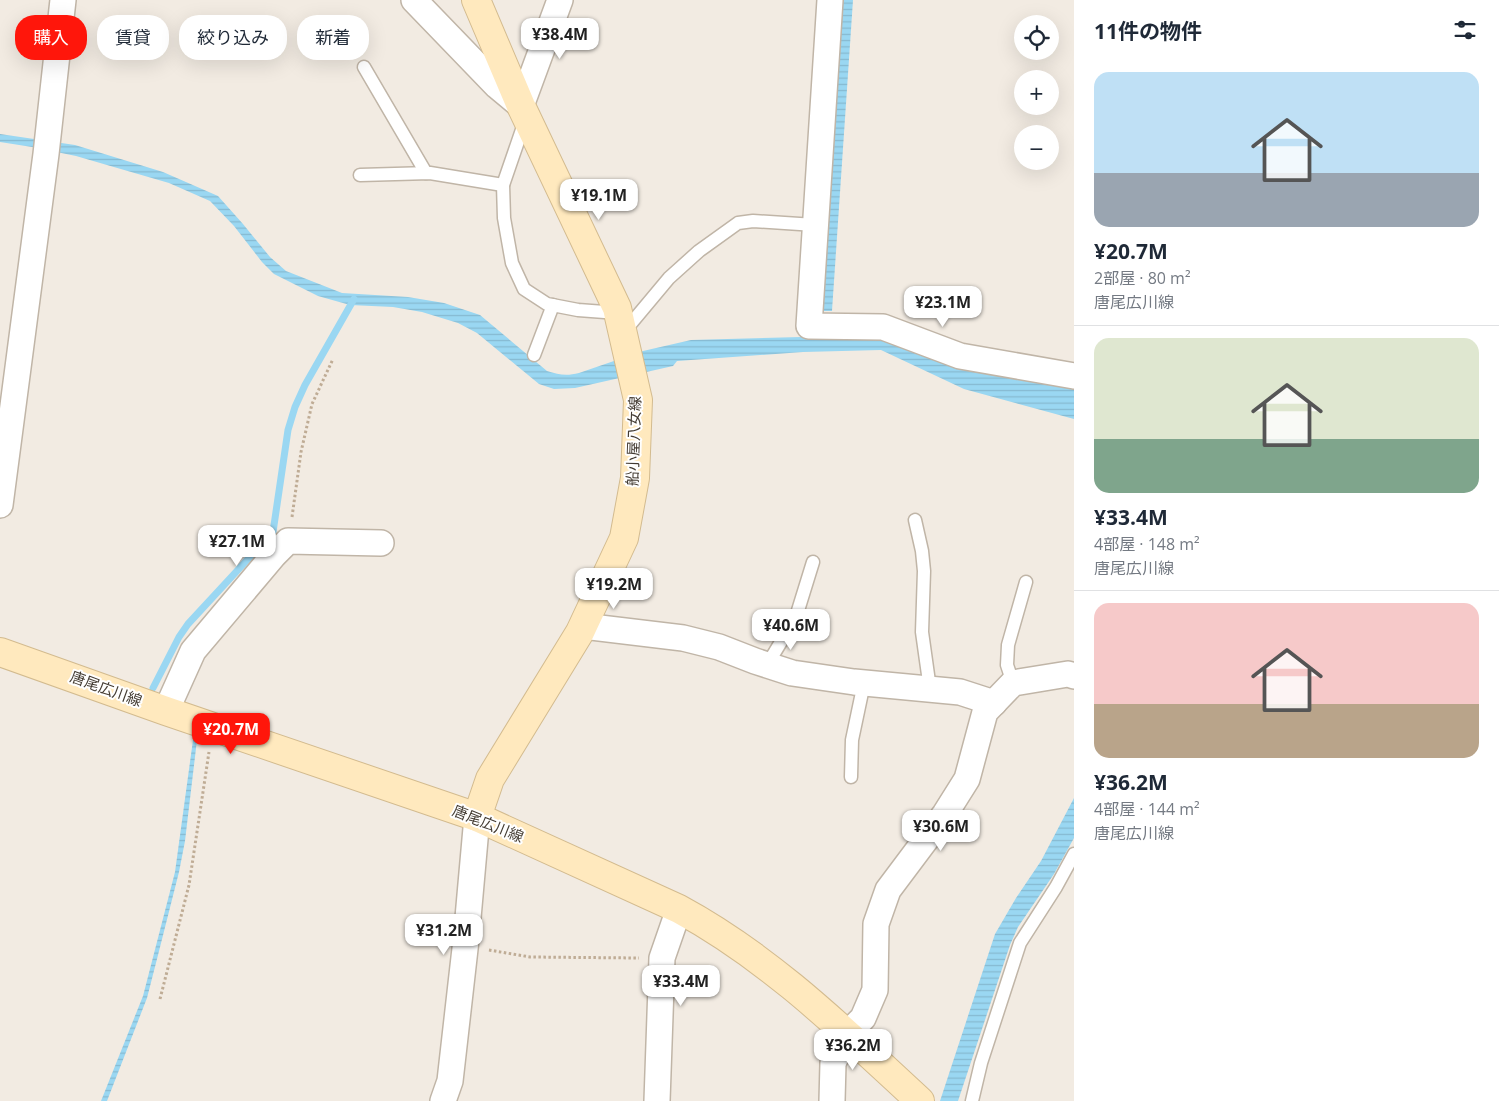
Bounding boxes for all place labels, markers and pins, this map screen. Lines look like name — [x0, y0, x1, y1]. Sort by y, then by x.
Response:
pin: ¥38.4M — [519, 18, 601, 60]
pin: ¥19.1M — [558, 178, 640, 221]
pin: ¥23.1M — [902, 286, 984, 328]
pin: ¥27.1M — [196, 524, 278, 567]
pin: ¥19.2M — [573, 568, 655, 610]
pin: ¥40.6M — [750, 608, 832, 651]
pin: ¥20.7M — [190, 712, 272, 755]
pin: ¥30.6M — [900, 810, 982, 852]
pin: ¥31.2M — [403, 914, 485, 956]
pin: ¥33.4M — [640, 964, 722, 1007]
pin: ¥36.2M — [812, 1028, 894, 1071]

